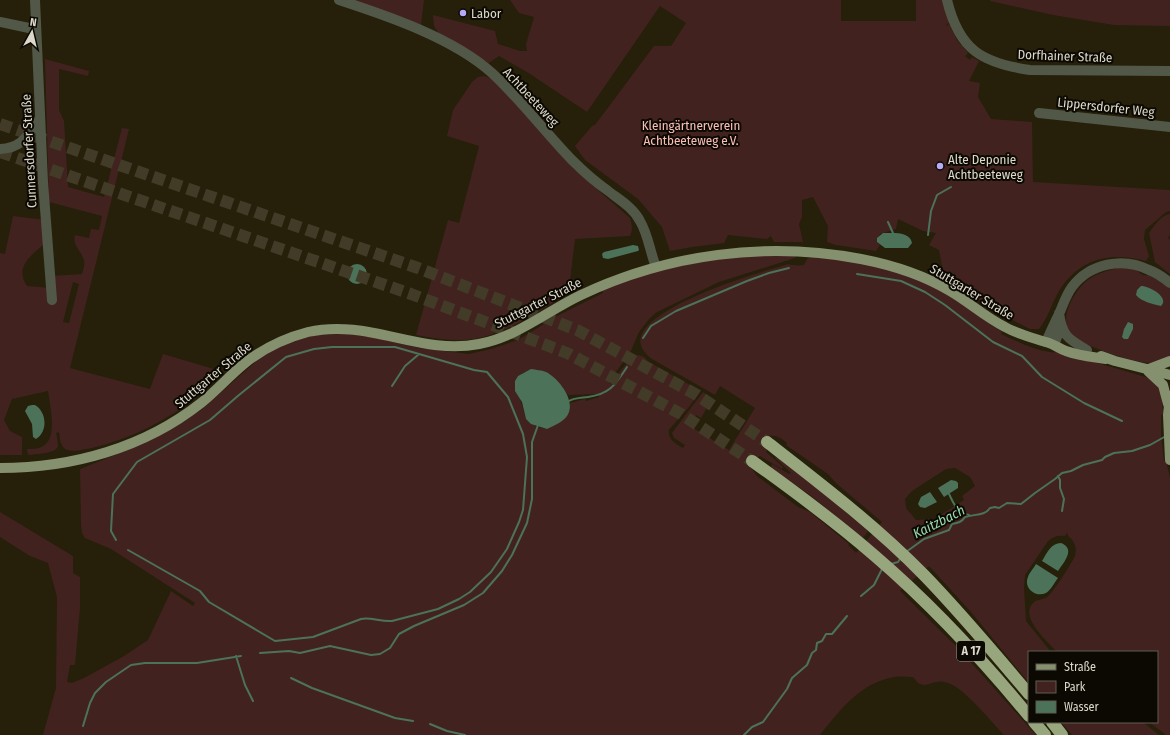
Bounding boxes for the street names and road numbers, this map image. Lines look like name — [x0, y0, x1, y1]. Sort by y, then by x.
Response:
street label: Dorfhainer Straße — [1017, 47, 1113, 65]
street label: Achtbeeteweg — [500, 65, 563, 130]
street label: Cunnersdorfer Straße — [19, 94, 39, 208]
street label: Lippersdorfer Weg — [1057, 94, 1156, 120]
street label: Stuttgarter Straße — [927, 261, 1017, 323]
street label: Stuttgarter Straße — [492, 275, 584, 331]
street label: Stuttgarter Straße — [172, 339, 254, 411]
road number: A 17 — [957, 641, 985, 661]

